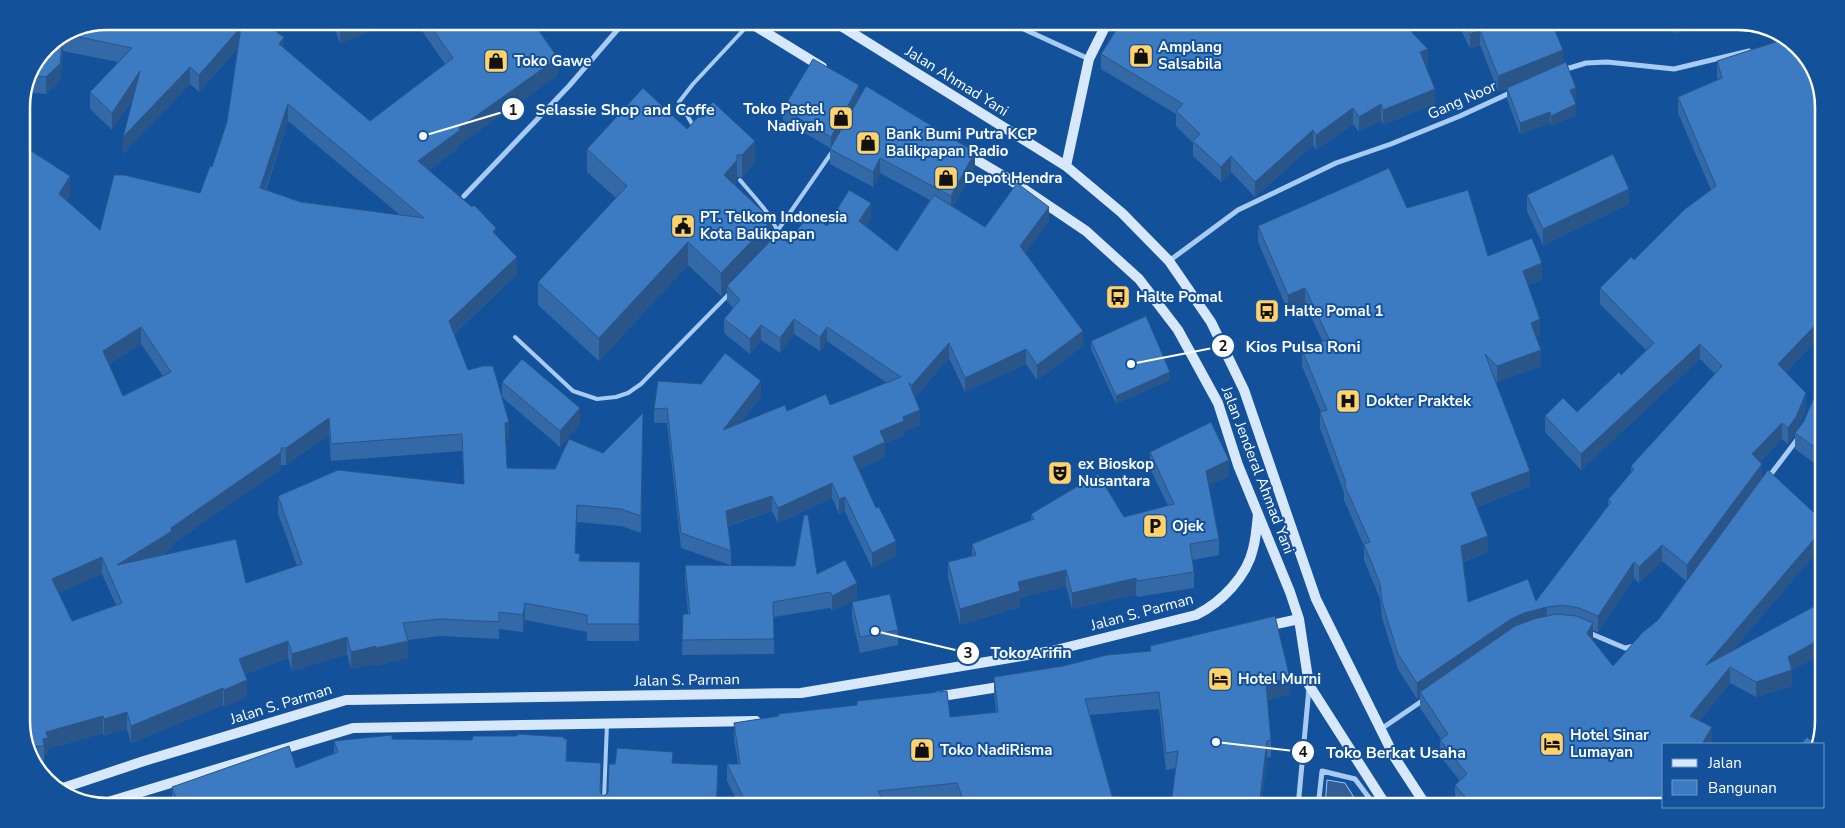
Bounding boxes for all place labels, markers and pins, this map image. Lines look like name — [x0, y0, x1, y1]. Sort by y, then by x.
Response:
place label: Amplang Salsabila — [1158, 37, 1222, 74]
shop icon: Amplang Salsabila — [1128, 43, 1154, 69]
shop icon: Toko Gawe — [483, 48, 509, 74]
place label: Toko Gawe — [514, 51, 591, 71]
callout: Selassie Shop and Coffe — [500, 94, 724, 125]
place label: Toko Pastel Nadiyah — [743, 99, 824, 136]
shop icon: Toko Pastel Nadiyah — [828, 105, 854, 131]
place label: Bank Bumi Putra KCP Balikpapan Radio — [886, 124, 1037, 161]
shop icon: Bank Bumi Putra KCP Balikpapan Radio — [855, 130, 881, 156]
shop icon: Depot Hendra — [933, 165, 959, 191]
place label: Depot Hendra — [964, 168, 1062, 188]
place label: PT. Telkom Indonesia Kota Balikpapan — [700, 207, 847, 244]
public building icon: PT. Telkom Indonesia Kota Balikpapan — [670, 213, 696, 239]
bus stop icon: Halte Pomal — [1105, 284, 1131, 310]
place label: Halte Pomal — [1136, 287, 1223, 307]
bus stop icon: Halte Pomal 1 — [1254, 298, 1280, 324]
place label: Halte Pomal 1 — [1284, 301, 1384, 321]
callout: Kios Pulsa Roni — [1210, 331, 1370, 362]
hospital icon: Dokter Praktek — [1335, 388, 1361, 414]
place label: Dokter Praktek — [1366, 391, 1472, 411]
place label: ex Bioskop Nusantara — [1078, 454, 1154, 491]
theatre icon: ex Bioskop Nusantara — [1047, 460, 1073, 486]
parking icon: Ojek — [1142, 513, 1168, 539]
place label: Ojek — [1172, 516, 1205, 536]
callout: Toko Arifin — [956, 637, 1082, 668]
hotel icon: Hotel Murni — [1207, 666, 1233, 692]
place label: Hotel Murni — [1238, 669, 1321, 689]
place label: Hotel Sinar Lumayan — [1570, 725, 1649, 762]
hotel icon: Hotel Sinar Lumayan — [1539, 731, 1565, 757]
shop icon: Toko NadiRisma — [909, 737, 935, 763]
callout: Toko Berkat Usaha — [1291, 737, 1476, 768]
place label: Toko NadiRisma — [940, 740, 1052, 760]

